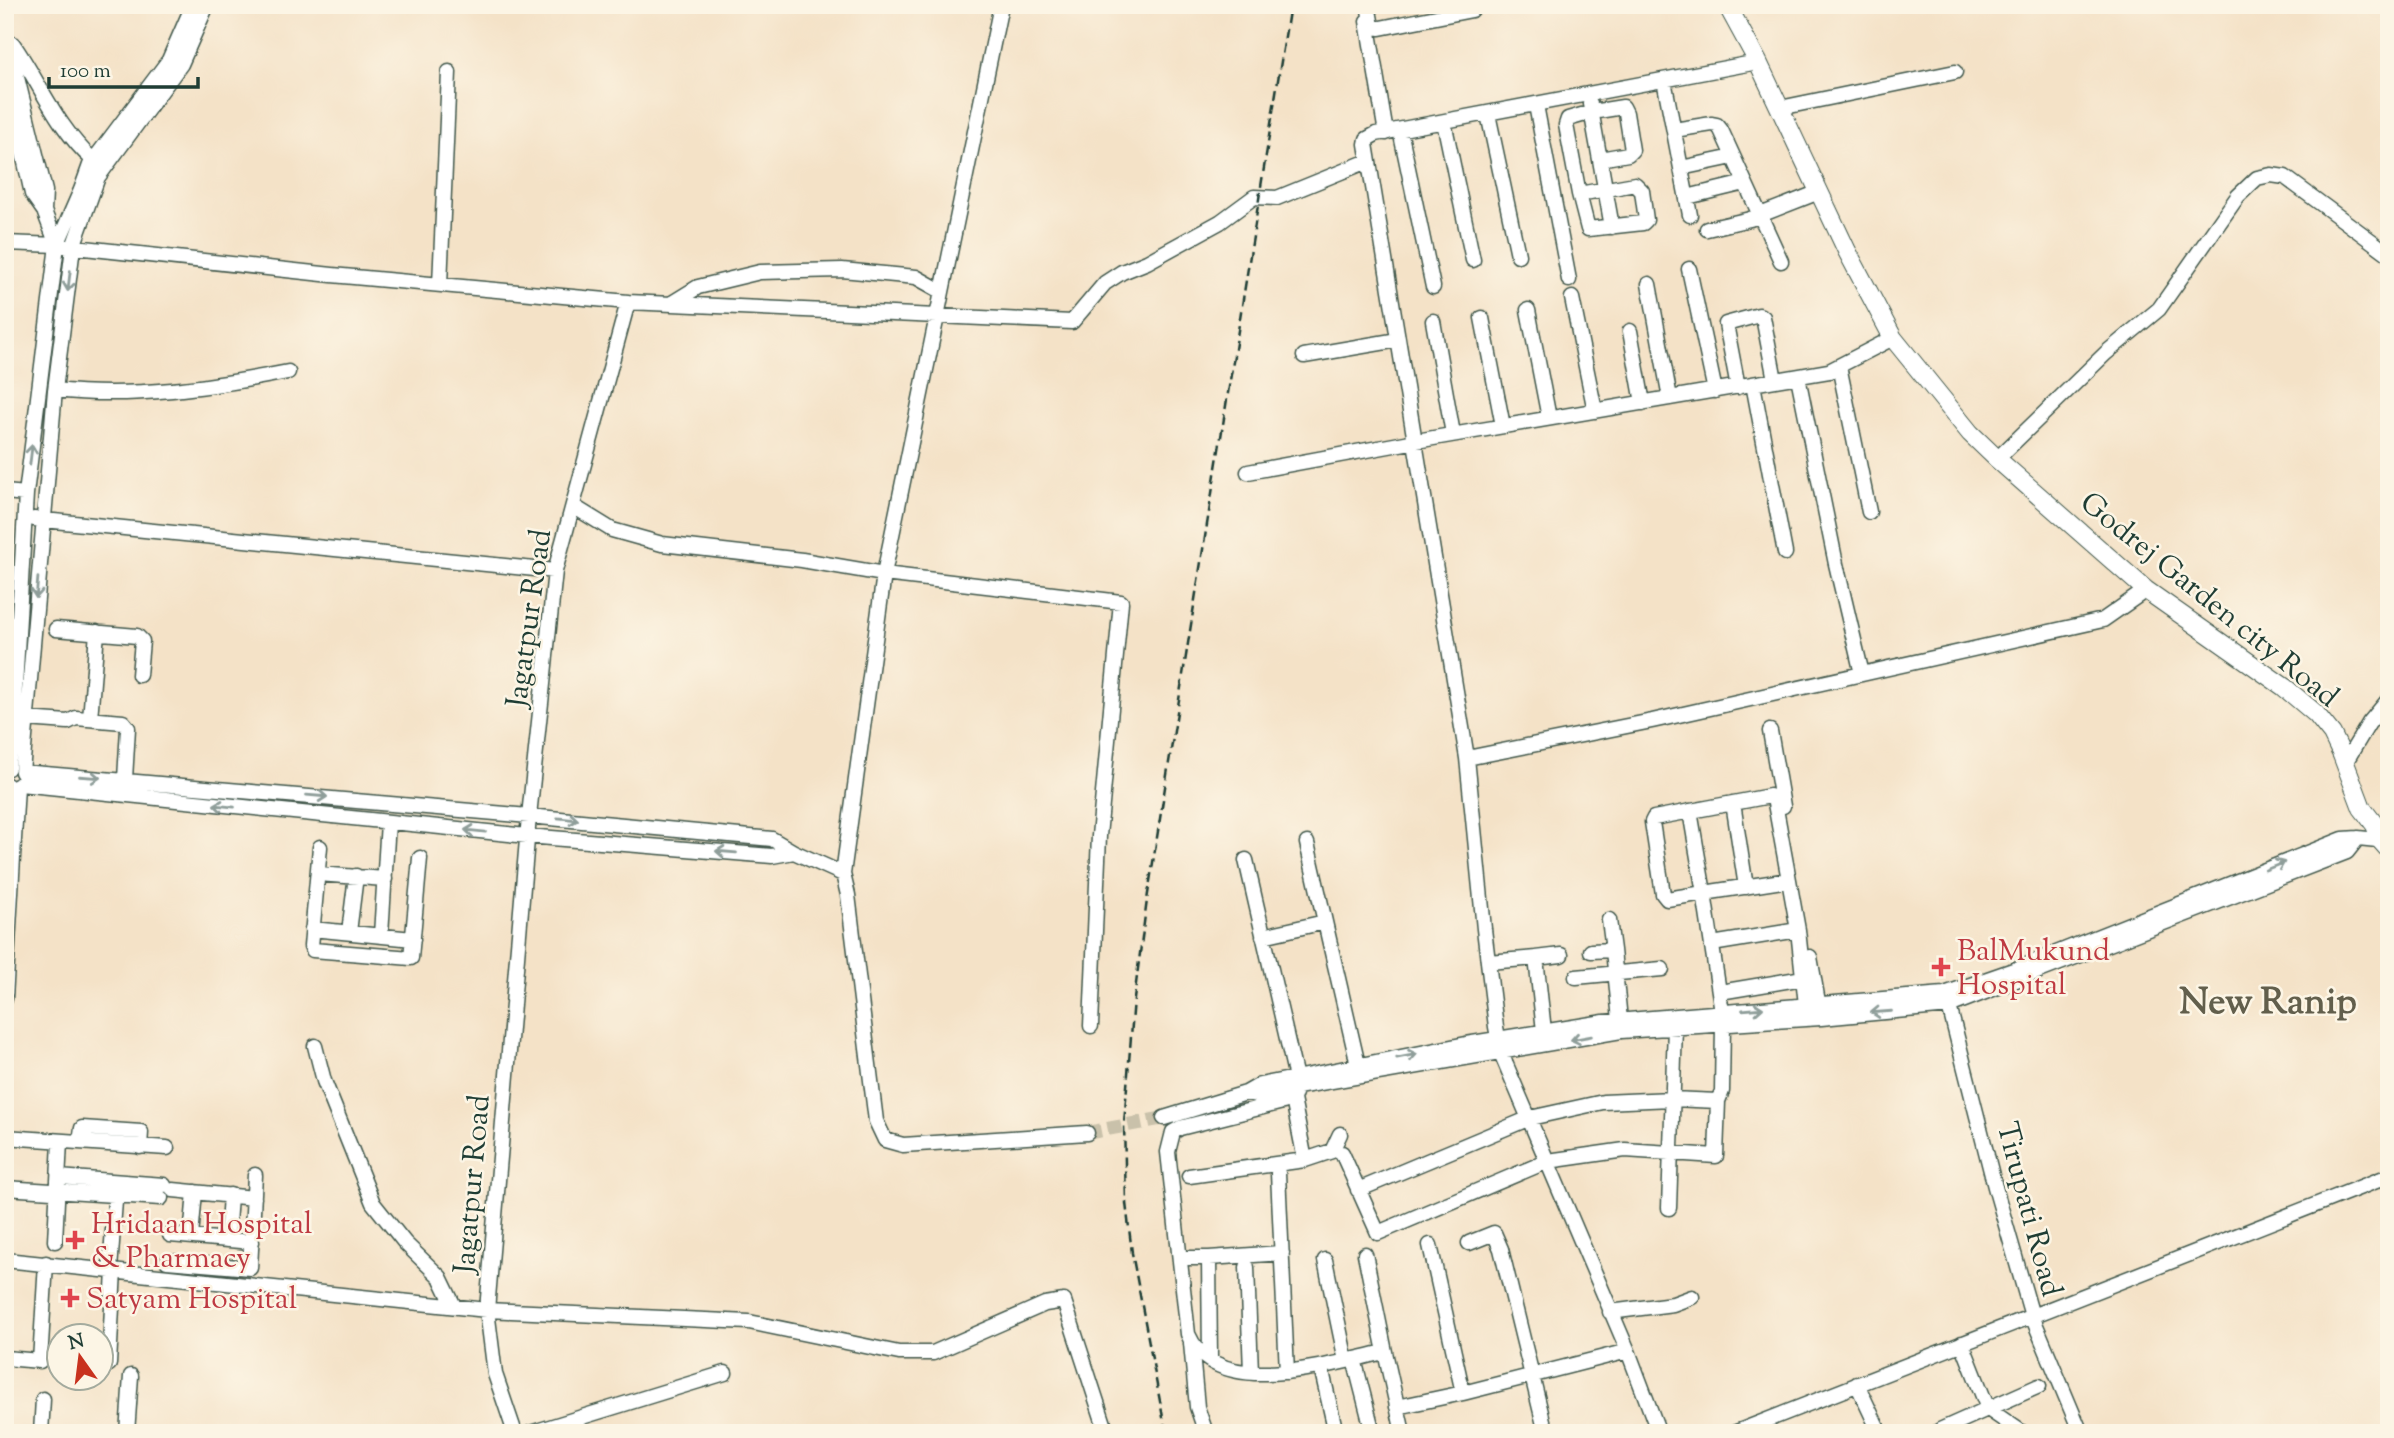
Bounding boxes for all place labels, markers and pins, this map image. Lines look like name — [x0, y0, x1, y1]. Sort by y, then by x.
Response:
place label: BalMukund Hospital — [1957, 931, 2110, 1008]
marker: BalMukund Hospital — [1931, 957, 1951, 977]
place label: Hridaan Hospital & Pharmacy — [91, 1204, 313, 1281]
marker: Hridaan Hospital & Pharmacy — [65, 1230, 85, 1250]
place label: Satyam Hospital — [86, 1279, 297, 1322]
marker: Satyam Hospital — [60, 1288, 80, 1308]

